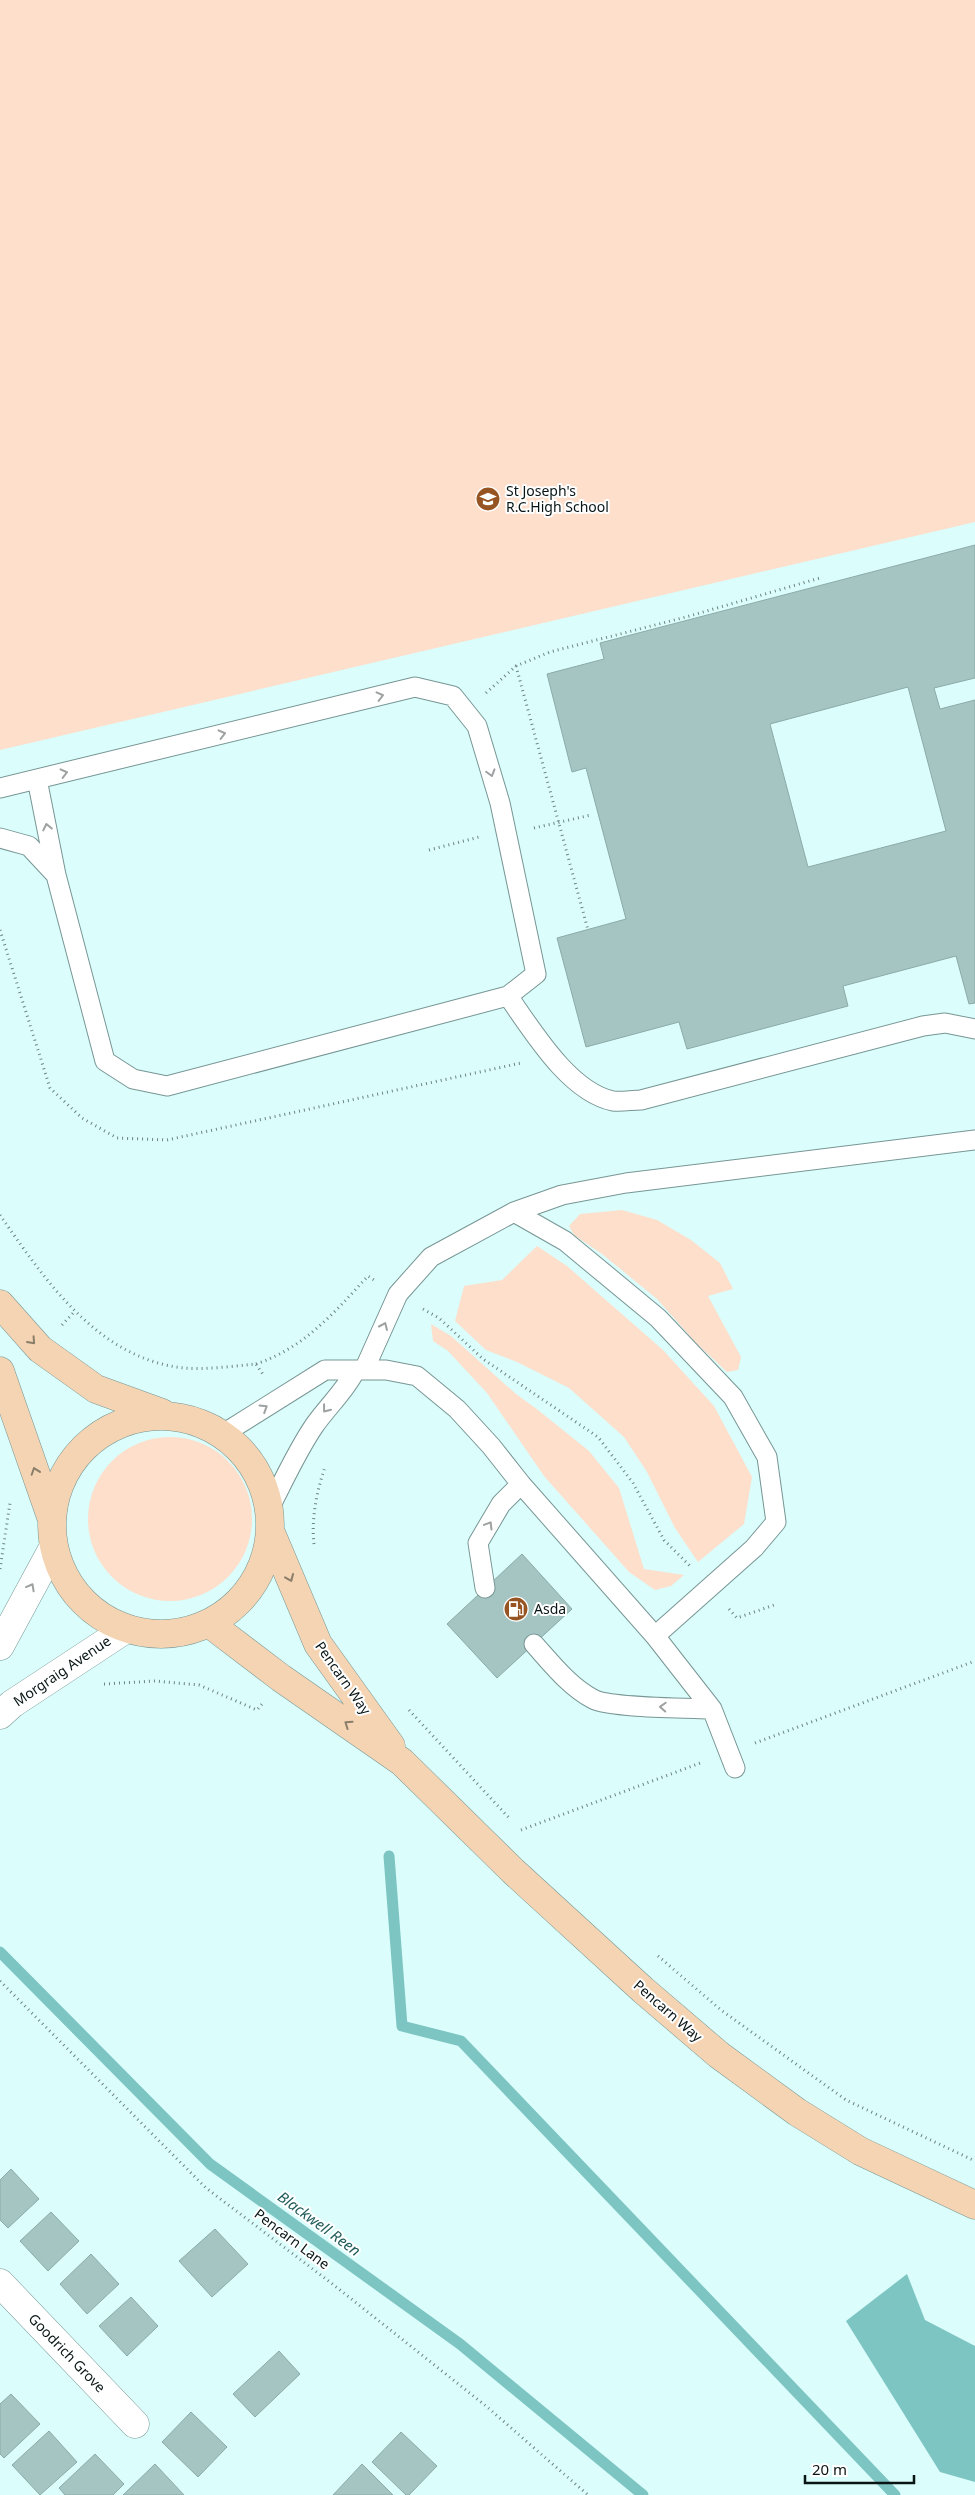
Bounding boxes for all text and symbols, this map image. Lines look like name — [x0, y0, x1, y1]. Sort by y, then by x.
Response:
place label: St Joseph's R.C.High School — [506, 481, 609, 516]
school or university icon: St Joseph's R.C.High School — [475, 486, 501, 512]
one-way arrow — [376, 691, 385, 702]
one-way arrow — [218, 729, 227, 740]
one-way arrow — [60, 768, 69, 779]
one-way arrow — [485, 769, 495, 777]
one-way arrow — [42, 822, 52, 831]
one-way arrow — [378, 1322, 388, 1331]
one-way arrow — [27, 1335, 36, 1344]
one-way arrow — [323, 1403, 331, 1412]
one-way arrow — [258, 1405, 267, 1414]
one-way arrow — [31, 1468, 41, 1476]
one-way arrow — [482, 1522, 492, 1531]
one-way arrow — [283, 1573, 294, 1582]
one-way arrow — [24, 1584, 34, 1593]
fuel station icon: Asda — [503, 1596, 529, 1622]
place label: Asda — [534, 1599, 566, 1618]
street label: Morgraig Avenue — [9, 1631, 114, 1710]
street label: Pencarn Way — [311, 1637, 376, 1719]
one-way arrow — [659, 1701, 667, 1712]
one-way arrow — [344, 1721, 354, 1730]
street label: Pencarn Way — [630, 1975, 707, 2046]
water label: Blackwell Reen — [274, 2186, 365, 2260]
street label: Pencarn Lane — [251, 2204, 334, 2273]
street label: Goodrich Grove — [25, 2309, 110, 2396]
scale bar — [805, 2452, 914, 2484]
text: 20 m — [812, 2459, 847, 2479]

